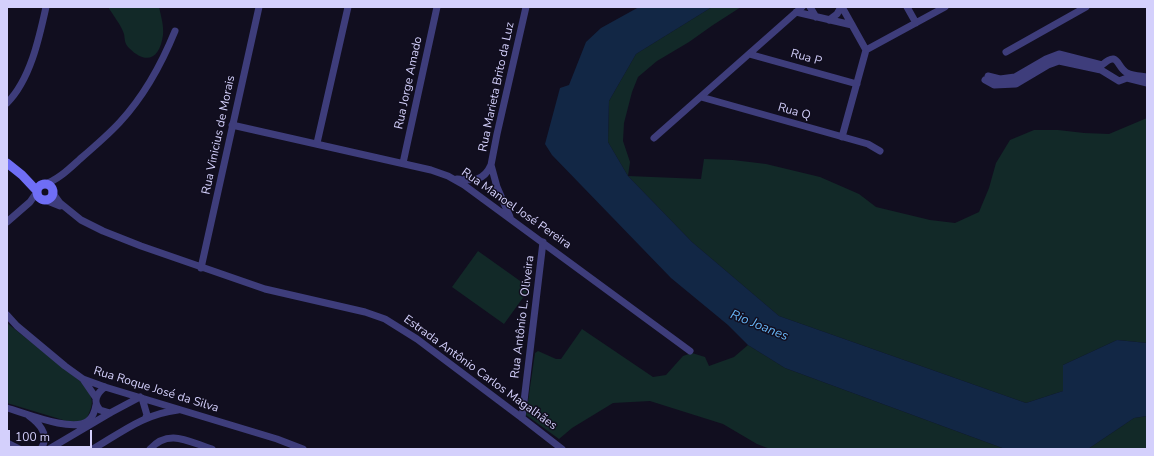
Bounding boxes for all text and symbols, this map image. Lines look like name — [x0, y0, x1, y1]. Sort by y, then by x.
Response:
street label: Rua Marieta Brito da Luz — [476, 21, 518, 153]
street label: Rua Jorge Amado — [392, 35, 426, 131]
street label: Rua P — [789, 47, 823, 69]
street label: Rua Vinicius de Morais — [199, 74, 239, 196]
street label: Rua Q — [776, 100, 812, 124]
street label: Rua Manoel José Pereira — [458, 166, 574, 252]
street label: Rua Antônio L. Oliveira — [508, 255, 538, 379]
water label: Rio Joanes — [728, 307, 790, 345]
street label: Estrada Antônio Carlos Magalhães — [401, 313, 559, 433]
street label: Rua Roque José da Silva — [92, 364, 220, 416]
scale bar — [10, 422, 94, 448]
text: 100 m — [15, 429, 50, 445]

